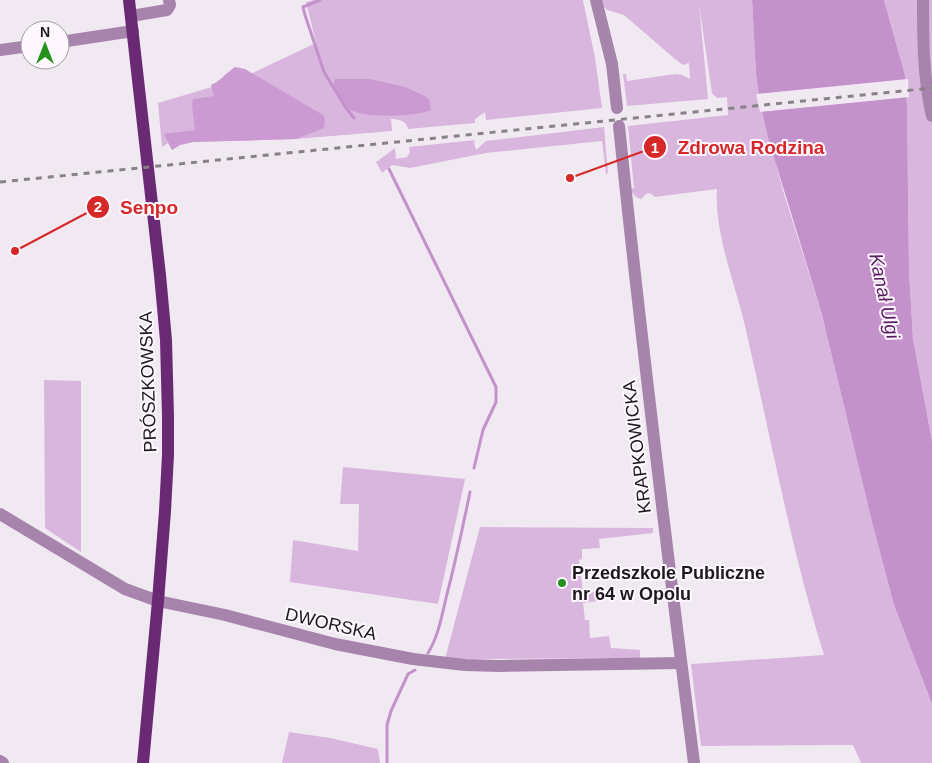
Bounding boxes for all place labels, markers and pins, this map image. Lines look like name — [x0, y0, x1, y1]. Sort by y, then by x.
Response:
callout: Zdrowa Rodzina — [642, 130, 834, 164]
callout: Senpo — [85, 190, 188, 224]
place label: Przedszkole Publiczne nr 64 w Opolu — [572, 563, 765, 604]
marker: Przedszkole Publiczne nr 64 w Opolu — [556, 577, 568, 589]

